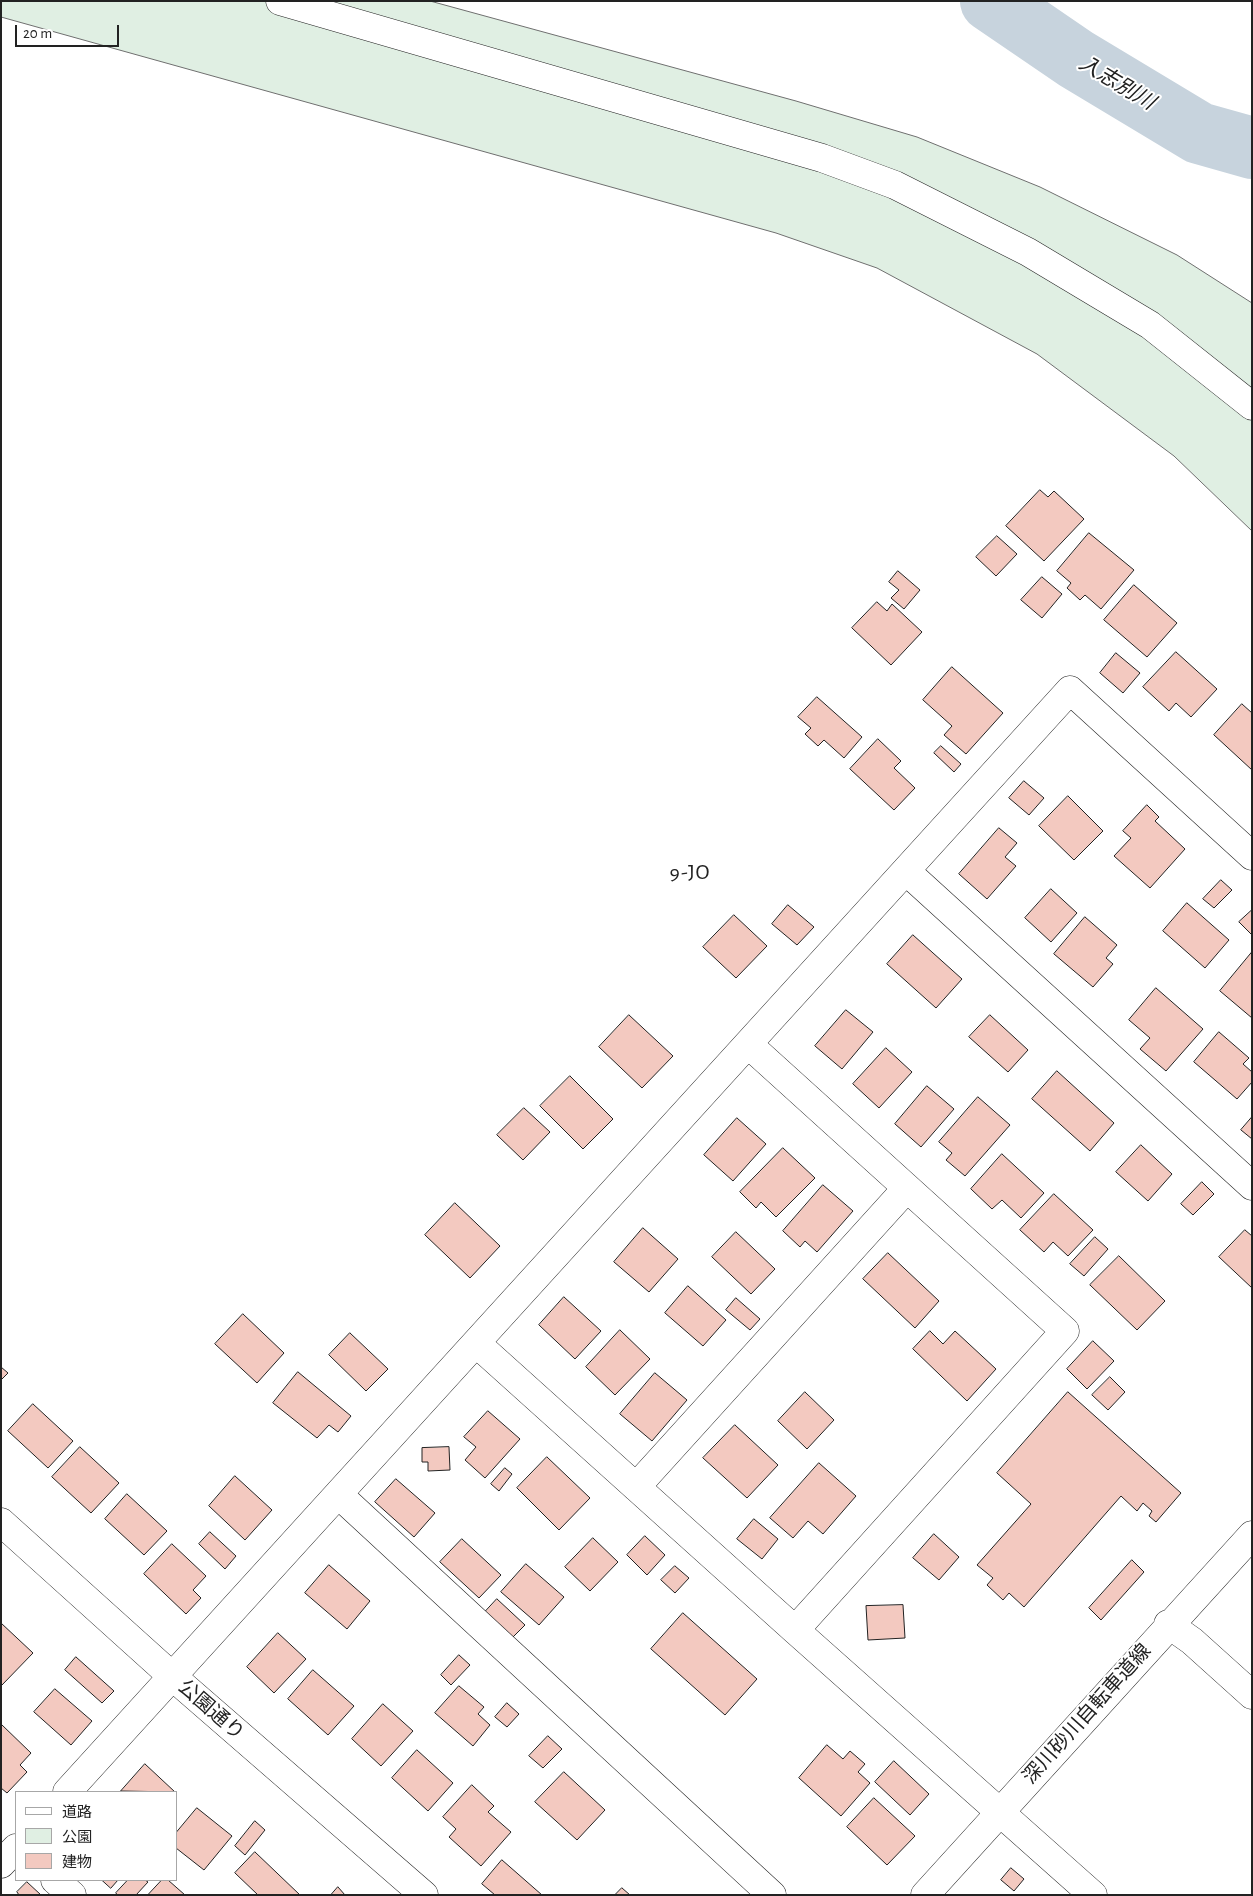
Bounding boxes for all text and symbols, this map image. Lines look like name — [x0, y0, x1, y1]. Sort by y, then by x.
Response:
scale bar — [18, 15, 121, 47]
text: 20 m — [23, 26, 52, 41]
water label: 入志別川 — [1075, 51, 1159, 115]
district label: 9-JO — [669, 859, 711, 885]
street label: 深川砂川自転車道線 — [1018, 1639, 1156, 1789]
street label: 公園通り — [173, 1675, 249, 1745]
legend — [15, 1791, 178, 1881]
text: 道路 — [62, 1805, 92, 1820]
text: 公園 — [62, 1830, 92, 1845]
text: 建物 — [62, 1855, 92, 1870]

